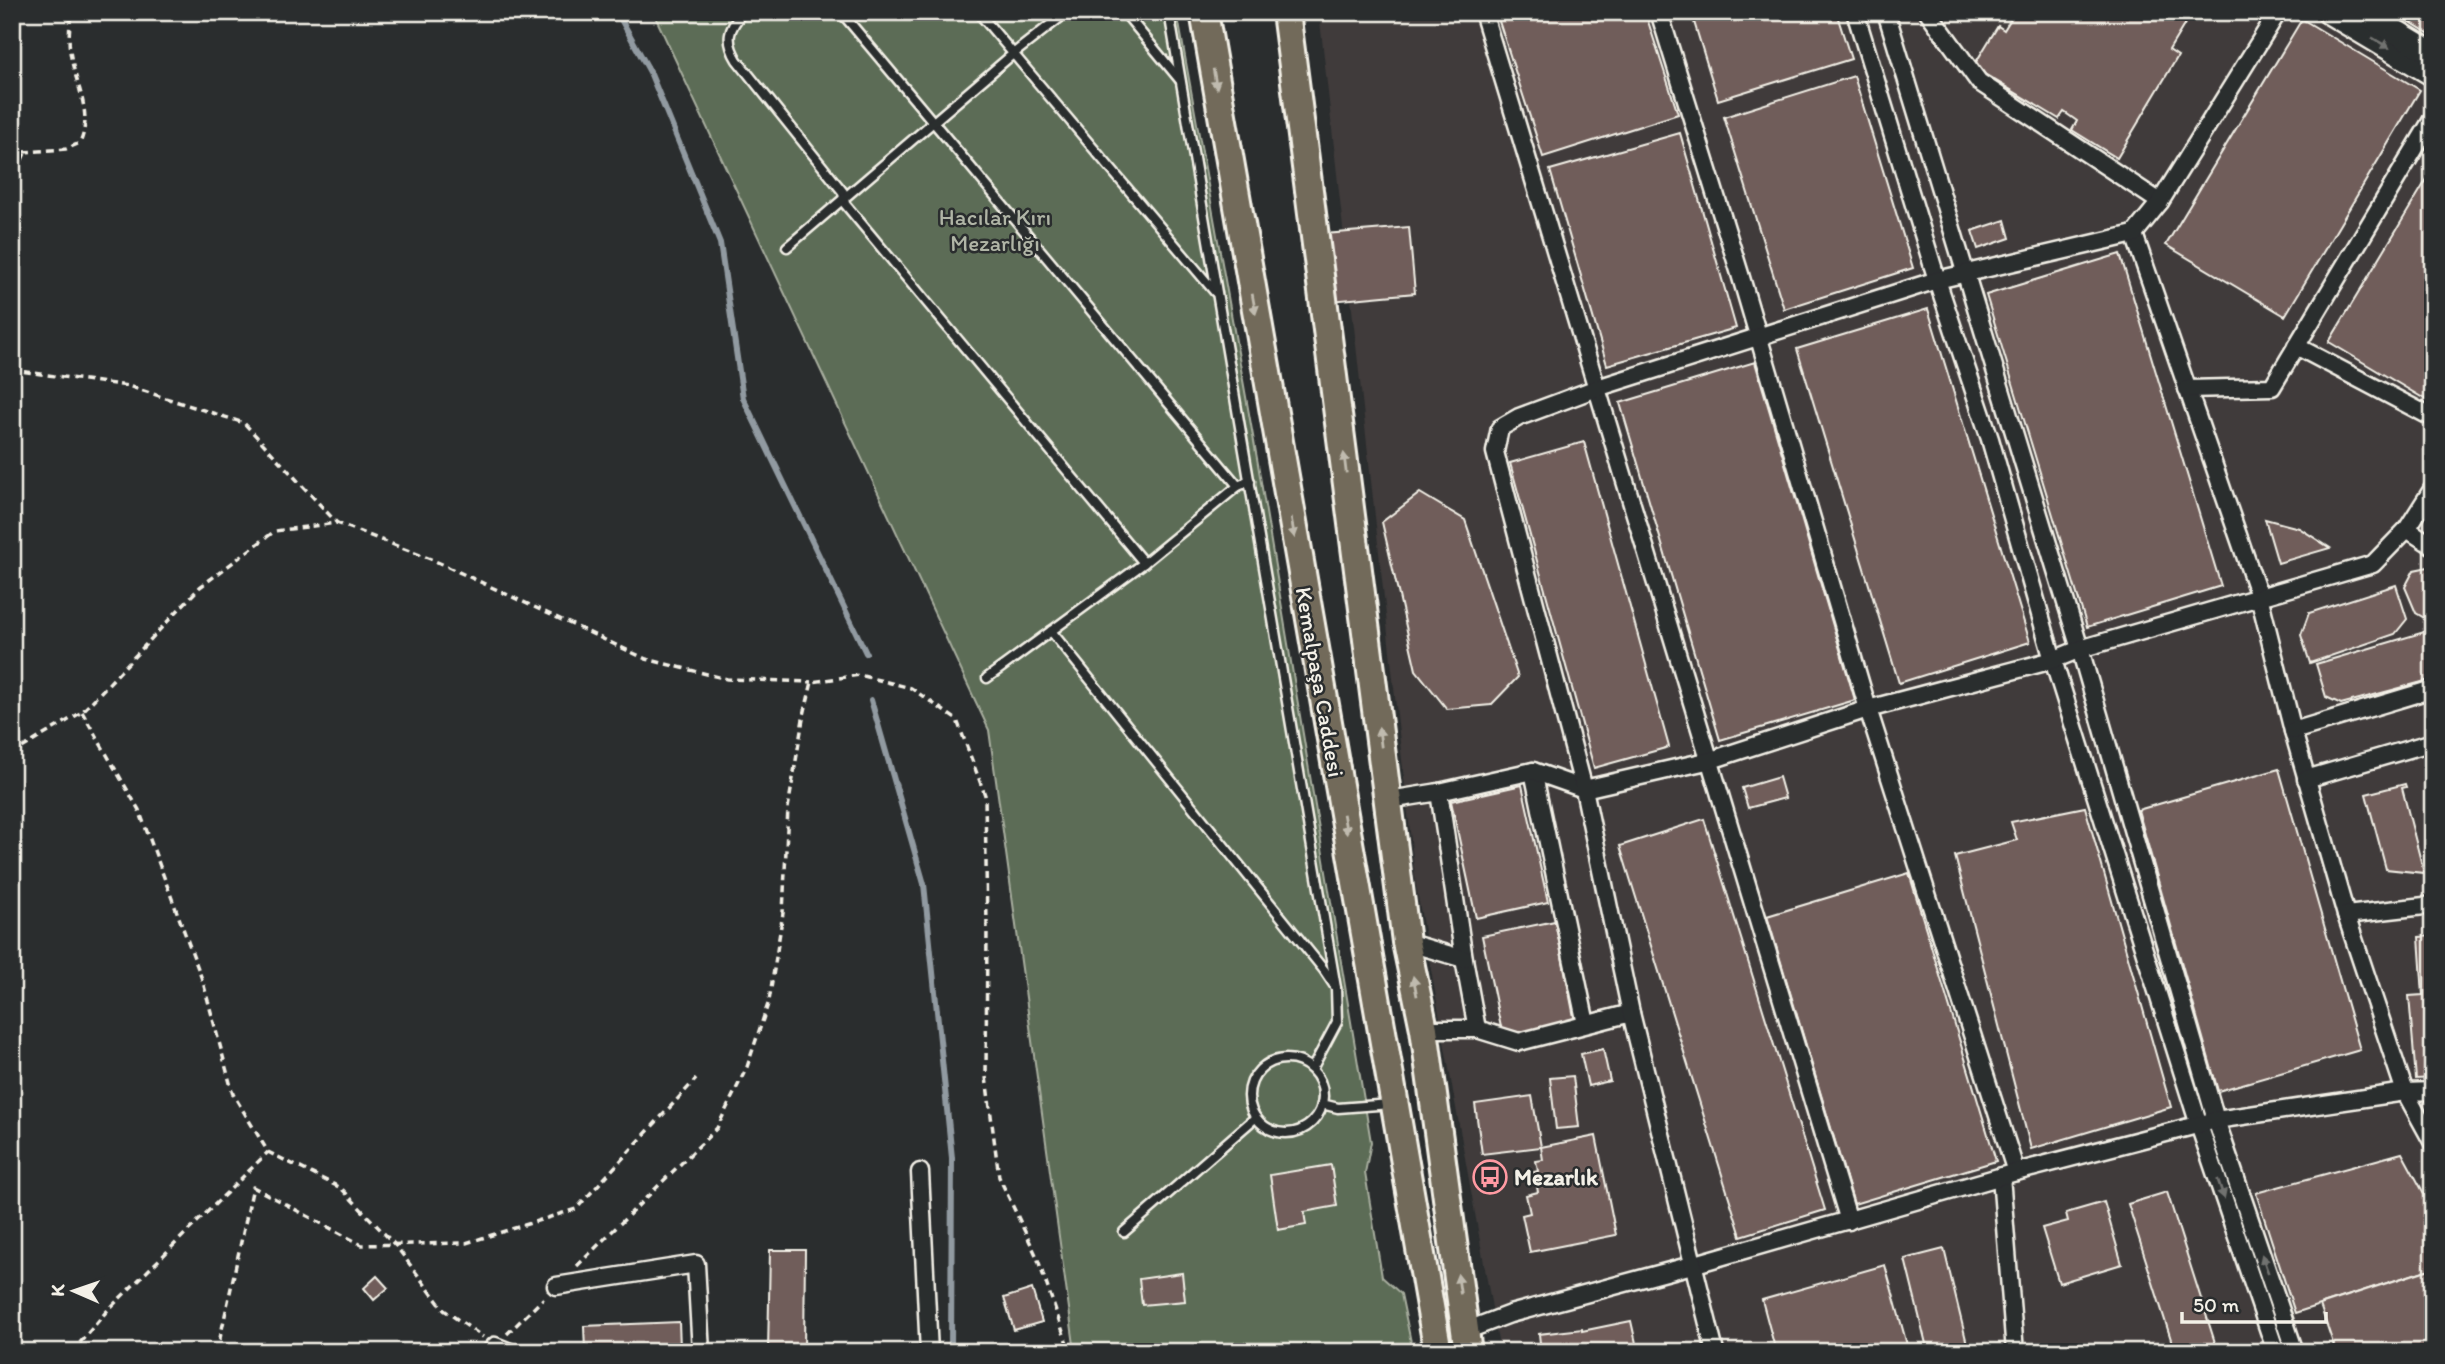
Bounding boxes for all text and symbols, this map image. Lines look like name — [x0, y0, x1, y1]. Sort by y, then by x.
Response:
one-way arrow — [2371, 37, 2390, 49]
one-way arrow — [1210, 69, 1221, 91]
park label: Hacılar Kırı Mezarlığı — [939, 203, 1051, 257]
one-way arrow — [1249, 293, 1260, 315]
one-way arrow — [1339, 452, 1350, 474]
one-way arrow — [1288, 517, 1299, 539]
street label: Kemalpaşa Caddesi — [1289, 585, 1351, 779]
one-way arrow — [1375, 726, 1386, 748]
one-way arrow — [1340, 813, 1351, 835]
one-way arrow — [1409, 975, 1420, 997]
bus stop icon: Mezarlık — [1471, 1158, 1509, 1196]
place label: Mezarlık — [1514, 1163, 1599, 1191]
one-way arrow — [2216, 1179, 2227, 1200]
one-way arrow — [2259, 1253, 2270, 1274]
north arrow — [38, 1256, 108, 1326]
one-way arrow — [1453, 1273, 1464, 1295]
scale bar — [2182, 1280, 2326, 1324]
text: K — [46, 1283, 69, 1297]
text: 50 m — [2193, 1292, 2240, 1317]

